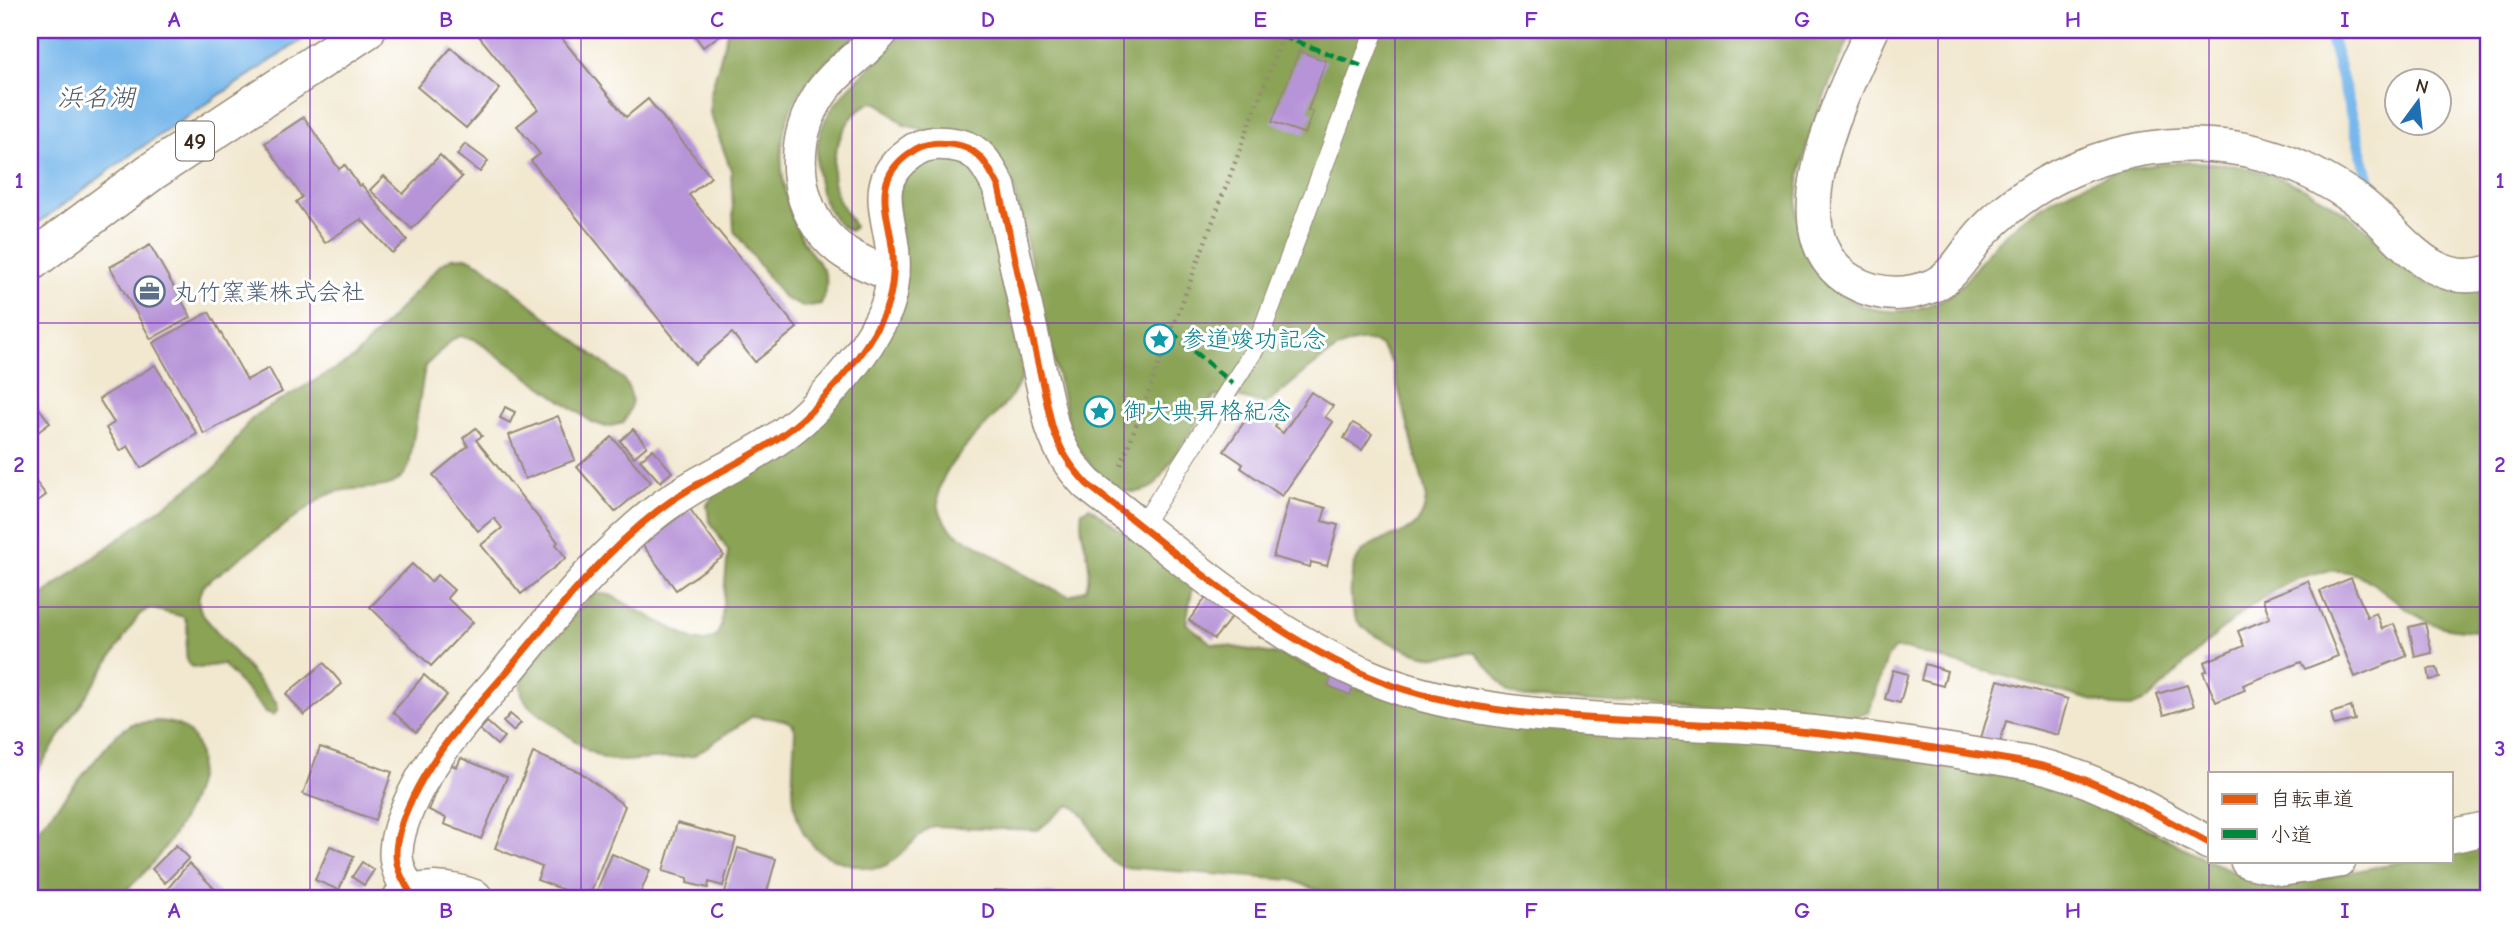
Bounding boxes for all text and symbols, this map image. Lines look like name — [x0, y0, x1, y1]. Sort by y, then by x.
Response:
text: A — [168, 6, 181, 33]
text: B — [439, 6, 453, 33]
text: C — [710, 6, 724, 33]
text: D — [981, 6, 995, 33]
text: E — [1253, 6, 1267, 33]
text: F — [1524, 6, 1538, 33]
text: G — [1794, 6, 1810, 33]
text: H — [2065, 6, 2081, 33]
text: I — [2340, 6, 2350, 33]
north arrow — [2382, 66, 2452, 136]
text: N — [2413, 74, 2431, 99]
water label: 浜名湖 — [57, 83, 137, 113]
road number: 49 — [176, 122, 214, 160]
text: 1 — [14, 167, 24, 194]
text: 1 — [2495, 167, 2505, 194]
office icon: 丸竹窯業株式会社 — [133, 275, 167, 309]
place label: 丸竹窯業株式会社 — [173, 278, 365, 306]
place icon: 参道竣功記念 — [1142, 322, 1176, 356]
place label: 参道竣功記念 — [1182, 325, 1326, 353]
place icon: 御大典昇格紀念 — [1083, 394, 1117, 428]
place label: 御大典昇格紀念 — [1123, 397, 1291, 425]
text: 2 — [13, 451, 25, 478]
text: 2 — [2494, 451, 2506, 478]
text: 3 — [13, 735, 25, 762]
text: 3 — [2494, 735, 2506, 762]
legend — [2208, 772, 2452, 862]
text: 自転車道 — [2270, 787, 2354, 811]
text: 小道 — [2270, 823, 2312, 847]
text: A — [168, 897, 181, 924]
text: B — [439, 897, 453, 924]
text: C — [710, 897, 724, 924]
text: D — [981, 897, 995, 924]
text: E — [1253, 897, 1267, 924]
text: F — [1524, 897, 1538, 924]
text: G — [1794, 897, 1810, 924]
text: H — [2065, 897, 2081, 924]
text: I — [2340, 897, 2350, 924]

